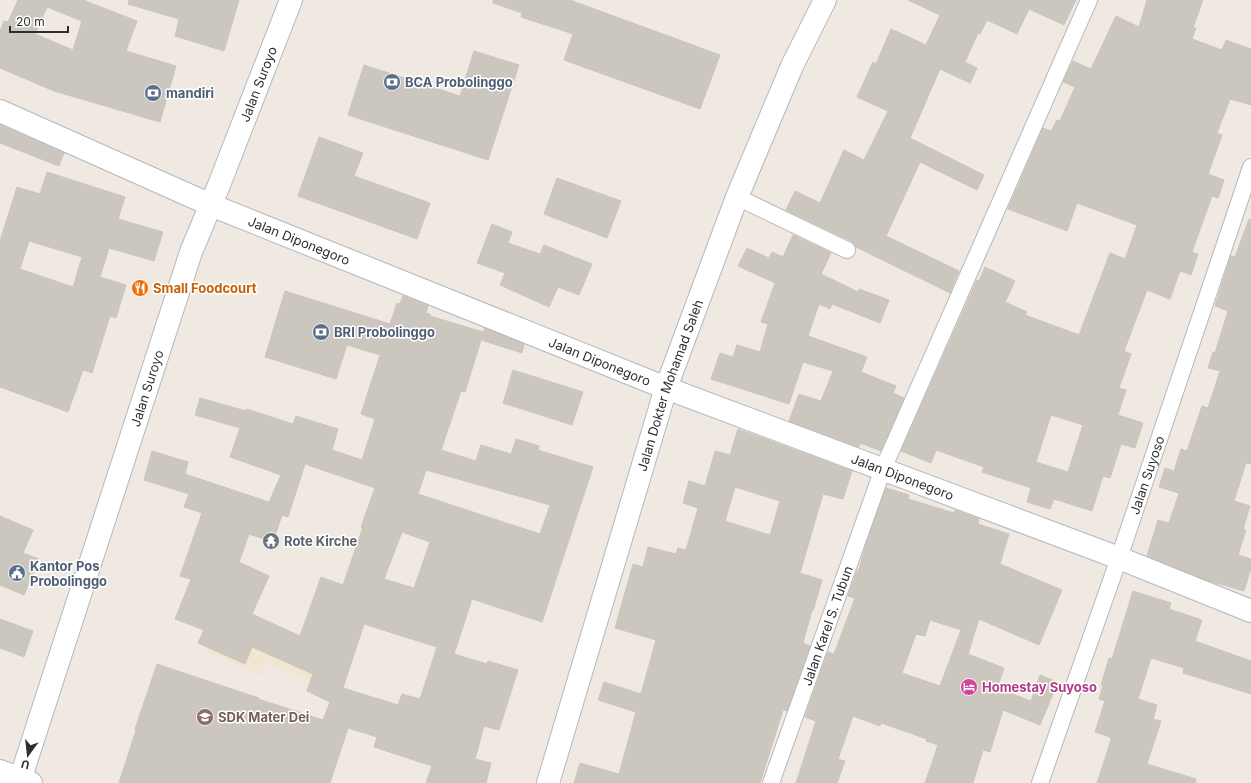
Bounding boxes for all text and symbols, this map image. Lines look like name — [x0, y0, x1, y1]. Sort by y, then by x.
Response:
scale bar — [10, 8, 68, 34]
text: 20 m — [16, 14, 45, 29]
street label: Jalan Suroyo — [236, 44, 280, 124]
bank icon: BCA Probolinggo — [382, 72, 402, 92]
place label: BCA Probolinggo — [405, 74, 513, 90]
bank icon: mandiri — [143, 83, 163, 103]
place label: mandiri — [166, 85, 214, 101]
street label: Jalan Diponegoro — [246, 213, 353, 268]
restaurant icon: Small Foodcourt — [130, 278, 150, 298]
place label: Small Foodcourt — [153, 280, 257, 296]
street label: Jalan Dokter Mohamad Saleh — [634, 297, 706, 473]
bank icon: BRI Probolinggo — [311, 322, 331, 342]
place label: BRI Probolinggo — [334, 324, 435, 340]
street label: Jalan Diponegoro — [546, 334, 653, 389]
street label: Jalan Suroyo — [127, 348, 167, 429]
street label: Jalan Suyoso — [1126, 433, 1168, 517]
street label: Jalan Diponegoro — [849, 450, 956, 503]
temple icon: Rote Kirche — [261, 531, 281, 551]
place label: Rote Kirche — [284, 533, 357, 549]
place label: Kantor Pos Probolinggo — [30, 558, 107, 589]
public building icon: Kantor Pos Probolinggo — [7, 563, 27, 583]
street label: Jalan Karel S. Tubun — [798, 564, 856, 688]
hotel icon: Homestay Suyoso — [959, 677, 979, 697]
place label: Homestay Suyoso — [982, 679, 1097, 695]
school or university icon: SDK Mater Dei — [195, 707, 215, 727]
place label: SDK Mater Dei — [218, 709, 309, 725]
north arrow — [8, 735, 48, 775]
text: U — [20, 757, 31, 772]

